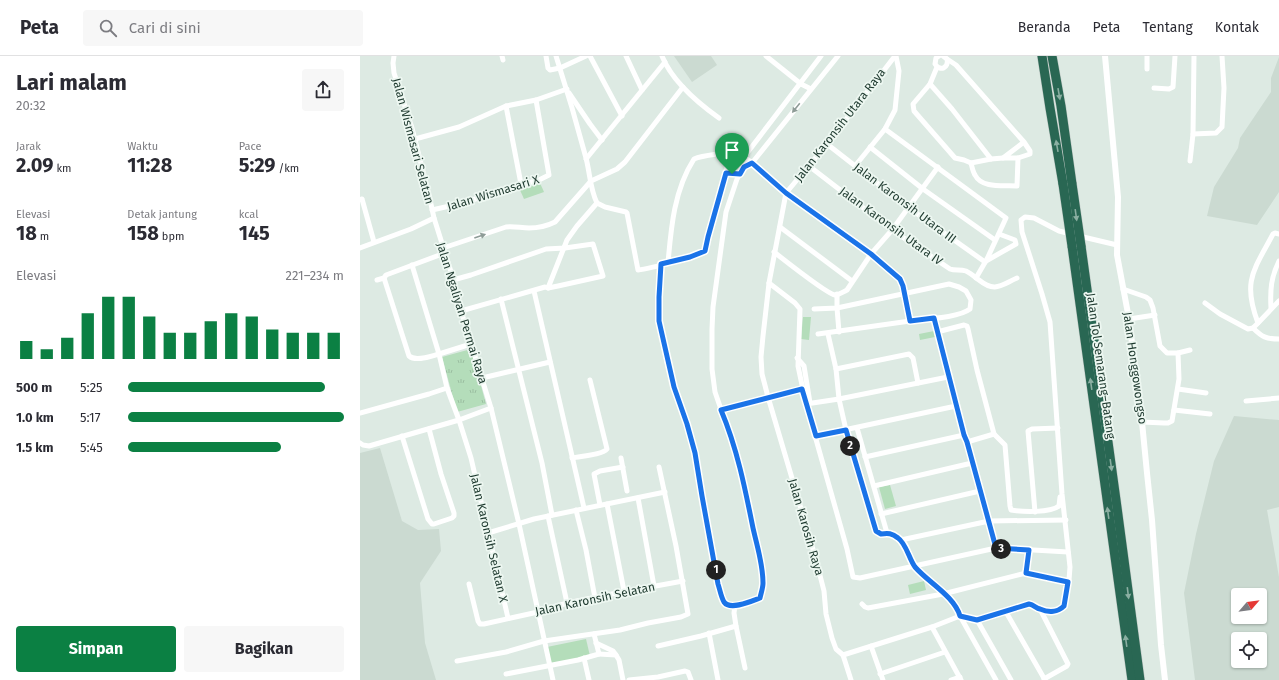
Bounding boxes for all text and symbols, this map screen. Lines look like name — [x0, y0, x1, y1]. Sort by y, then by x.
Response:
search box — [83, 10, 363, 46]
text: Peta — [20, 16, 59, 39]
icon: search — [97, 17, 119, 39]
text: Cari di sini — [129, 19, 201, 37]
text: Beranda — [1018, 19, 1071, 36]
text: Peta — [1093, 19, 1120, 36]
text: Tentang — [1142, 19, 1193, 36]
text: Kontak — [1215, 19, 1259, 36]
street label: Jalan Karonsih Utara Raya — [791, 66, 889, 184]
text: Lari malam — [16, 69, 127, 96]
button: share — [302, 69, 344, 111]
street label: Jalan Wismasari Selatan — [389, 76, 437, 206]
one-way arrow — [1056, 88, 1062, 101]
text: 20:32 — [16, 98, 46, 113]
one-way arrow — [791, 103, 800, 114]
pin — [715, 133, 749, 174]
icon: arrive — [721, 139, 743, 161]
text: Jarak — [16, 140, 41, 153]
text: Waktu — [127, 140, 158, 153]
text: Pace — [239, 140, 261, 153]
one-way arrow — [1053, 140, 1059, 152]
text: 2.09 — [16, 153, 54, 177]
text: 11:28 — [127, 153, 172, 177]
text: 5:29 — [239, 153, 276, 177]
street label: Jalan Karonsih Utara III — [851, 160, 959, 246]
text: km — [54, 162, 72, 175]
text: /km — [276, 162, 299, 175]
street label: Jalan Wismasari X — [445, 172, 541, 214]
street label: Jalan Karonsih Utara IV — [837, 184, 946, 268]
text: Elevasi — [16, 208, 50, 221]
text: Detak jantung — [127, 208, 197, 221]
text: kcal — [239, 208, 258, 221]
one-way arrow — [1073, 209, 1079, 221]
text: 18 — [16, 221, 37, 245]
text: 158 — [127, 221, 159, 245]
text: 145 — [239, 221, 270, 245]
text: m — [37, 230, 49, 243]
text: bpm — [159, 230, 184, 243]
one-way arrow — [474, 233, 486, 239]
street label: Jalan Ngaliyan Permai Raya — [434, 241, 490, 385]
text: Elevasi — [16, 268, 57, 283]
text: 221–234 m — [286, 268, 344, 283]
street label: Jalan Tol Semarang–Batang — [1084, 292, 1118, 441]
street label: Jalan Honggowongso — [1120, 311, 1150, 425]
one-way arrow — [1088, 378, 1094, 390]
text: 500 m — [16, 380, 52, 395]
text: 5:25 — [80, 380, 103, 395]
text: 1.0 km — [16, 410, 54, 425]
text: 5:17 — [80, 410, 101, 425]
pin: 2 — [840, 436, 860, 456]
text: 2 — [847, 439, 853, 452]
text: 1.5 km — [16, 440, 54, 455]
text: 5:45 — [80, 440, 103, 455]
one-way arrow — [1108, 458, 1114, 471]
street label: Jalan Karonsih Selatan X — [467, 472, 511, 604]
street label: Jalan Karosih Raya — [785, 477, 827, 577]
one-way arrow — [1105, 507, 1111, 519]
pin: 3 — [991, 539, 1011, 559]
text: 3 — [998, 542, 1004, 555]
pin: 1 — [706, 560, 726, 580]
text: 1 — [713, 563, 719, 576]
street label: Jalan Karonsih Selatan — [534, 579, 656, 619]
one-way arrow — [1125, 587, 1131, 599]
north arrow — [1231, 588, 1267, 624]
map controls — [1231, 588, 1267, 668]
button: Simpan — [16, 626, 176, 672]
button: Bagikan — [184, 626, 344, 672]
button: locate — [1231, 632, 1267, 668]
one-way arrow — [1123, 635, 1129, 647]

